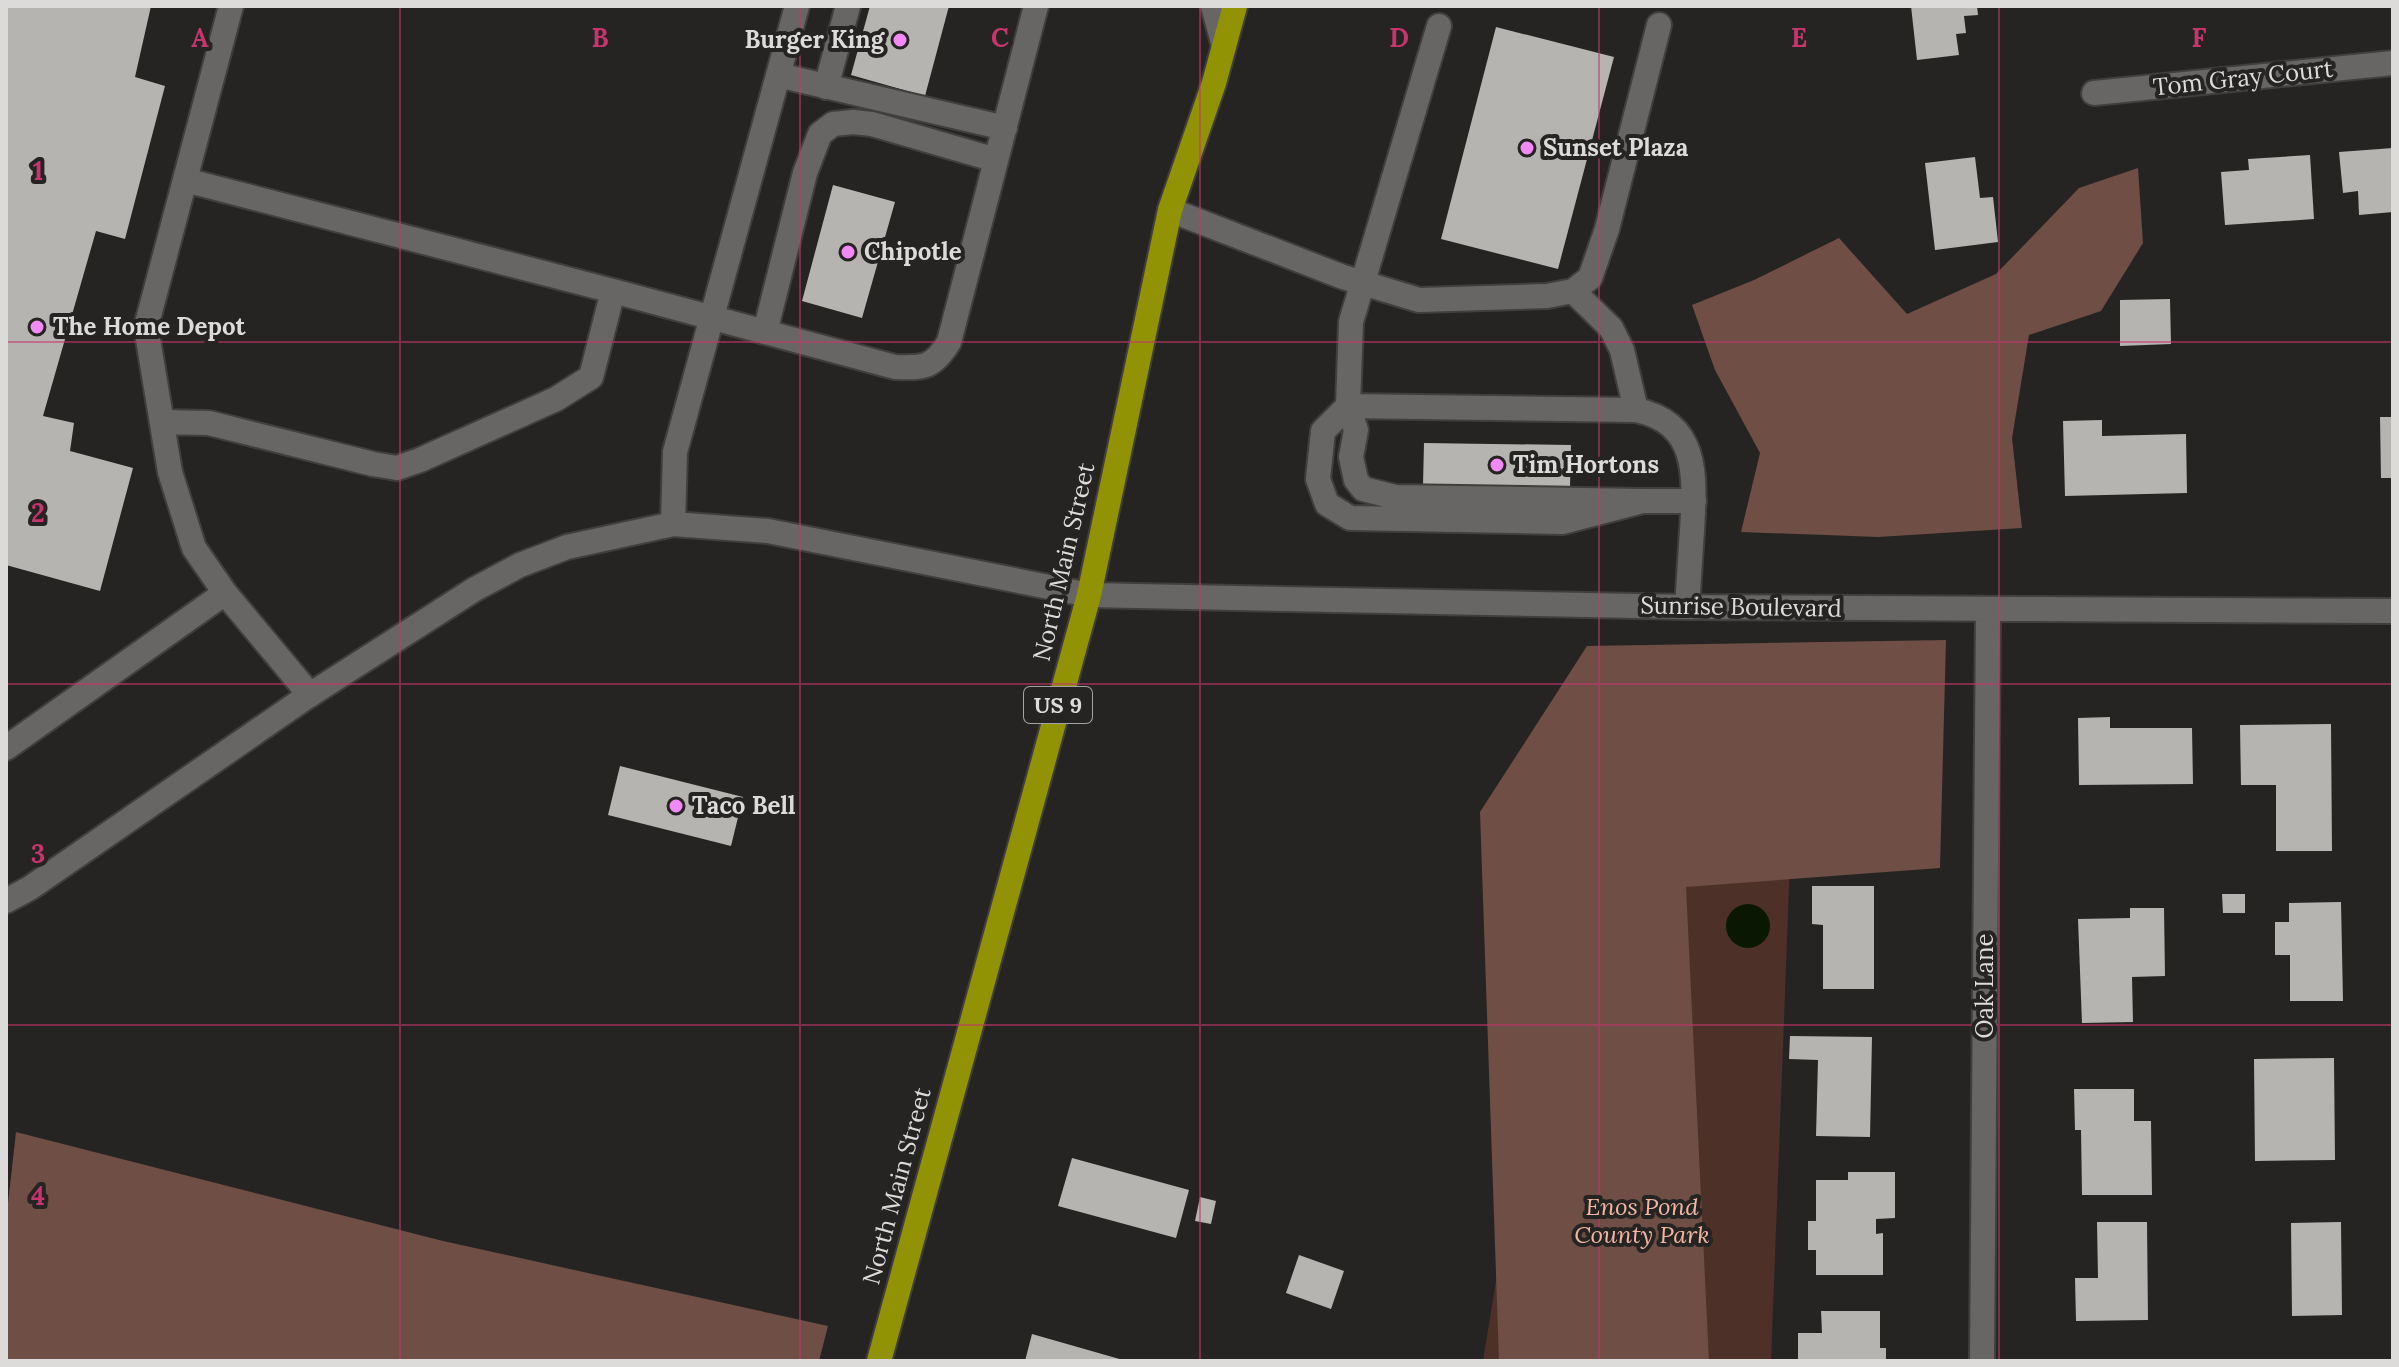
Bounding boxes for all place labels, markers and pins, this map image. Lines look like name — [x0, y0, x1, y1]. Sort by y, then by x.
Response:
place label: Burger King — [745, 24, 886, 55]
marker: Burger King — [891, 31, 909, 49]
place label: Sunset Plaza — [1543, 132, 1689, 163]
marker: Sunset Plaza — [1518, 139, 1536, 157]
place label: Chipotle — [864, 236, 962, 267]
marker: Chipotle — [839, 243, 857, 261]
place label: The Home Depot — [53, 311, 246, 342]
marker: The Home Depot — [28, 318, 46, 336]
place label: Tim Hortons — [1513, 449, 1659, 480]
marker: Tim Hortons — [1488, 456, 1506, 474]
place label: Taco Bell — [692, 790, 796, 821]
marker: Taco Bell — [667, 797, 685, 815]

